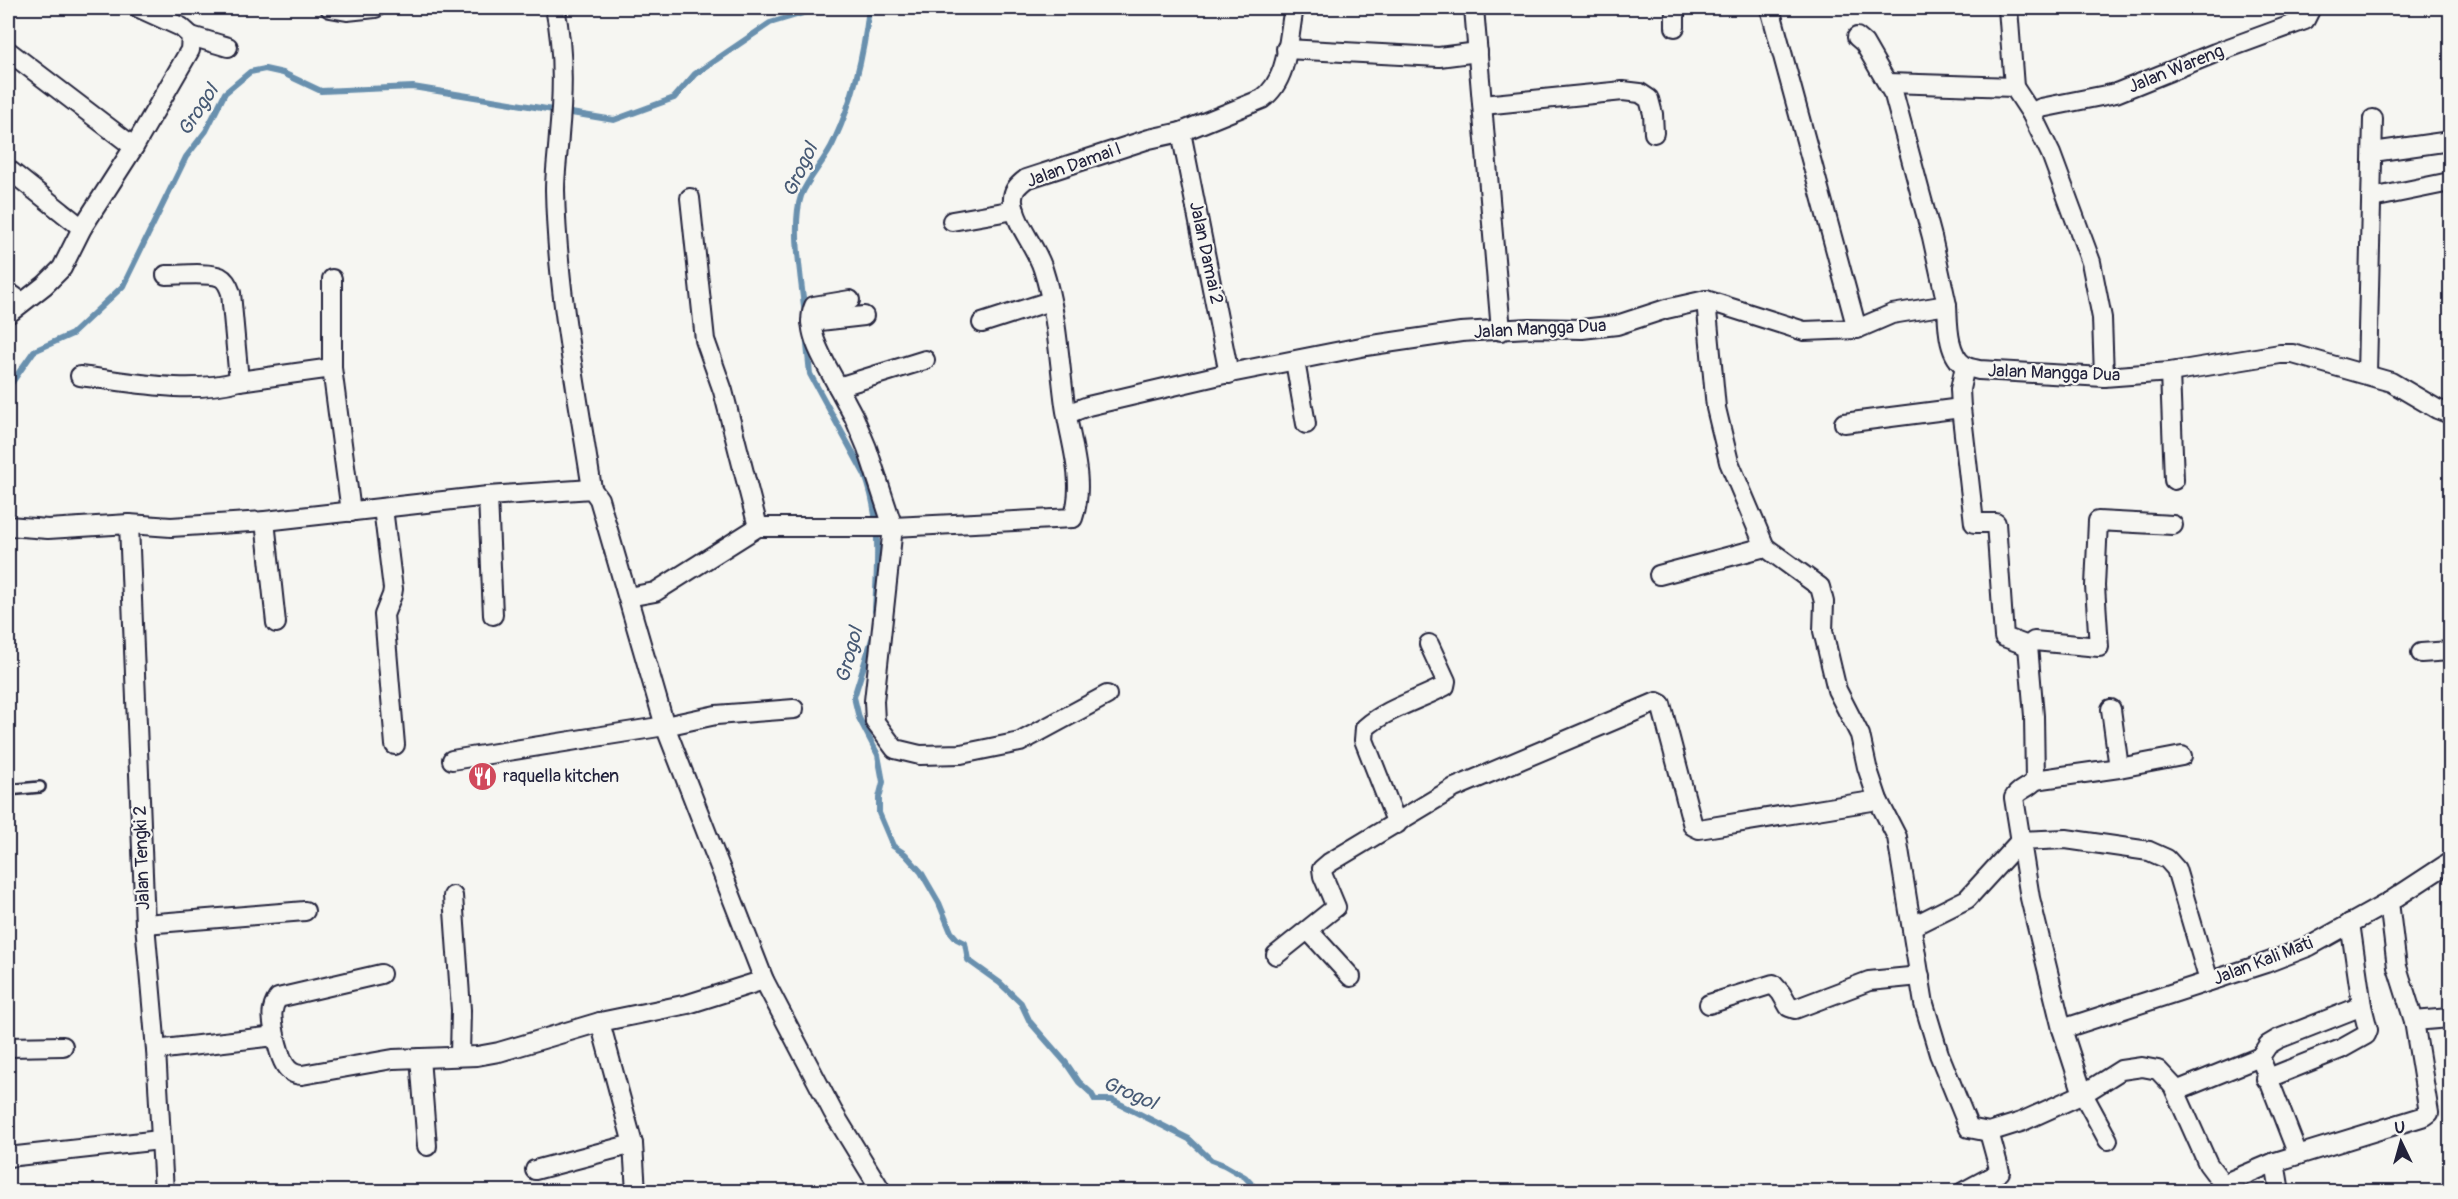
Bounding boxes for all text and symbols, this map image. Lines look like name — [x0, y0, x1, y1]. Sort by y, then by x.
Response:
street label: Jalan Wareng — [2125, 39, 2227, 99]
water label: Grogol — [172, 78, 225, 140]
water label: Grogol — [777, 137, 824, 201]
street label: Jalan Damai I — [1023, 137, 1125, 193]
street label: Jalan Damai 2 — [1184, 200, 1228, 306]
street label: Jalan Mangga Dua — [1473, 314, 1607, 344]
street label: Jalan Mangga Dua — [1987, 359, 2121, 387]
water label: Grogol — [830, 622, 869, 685]
restaurant icon: raquella kitchen — [466, 760, 498, 792]
place label: raquella kitchen — [503, 765, 619, 788]
street label: Jalan Tengki 2 — [129, 805, 155, 911]
street label: Jalan Kali Mati — [2210, 931, 2316, 991]
water label: Grogol — [1099, 1070, 1163, 1116]
north arrow — [2371, 1112, 2431, 1172]
text: U — [2394, 1118, 2406, 1138]

